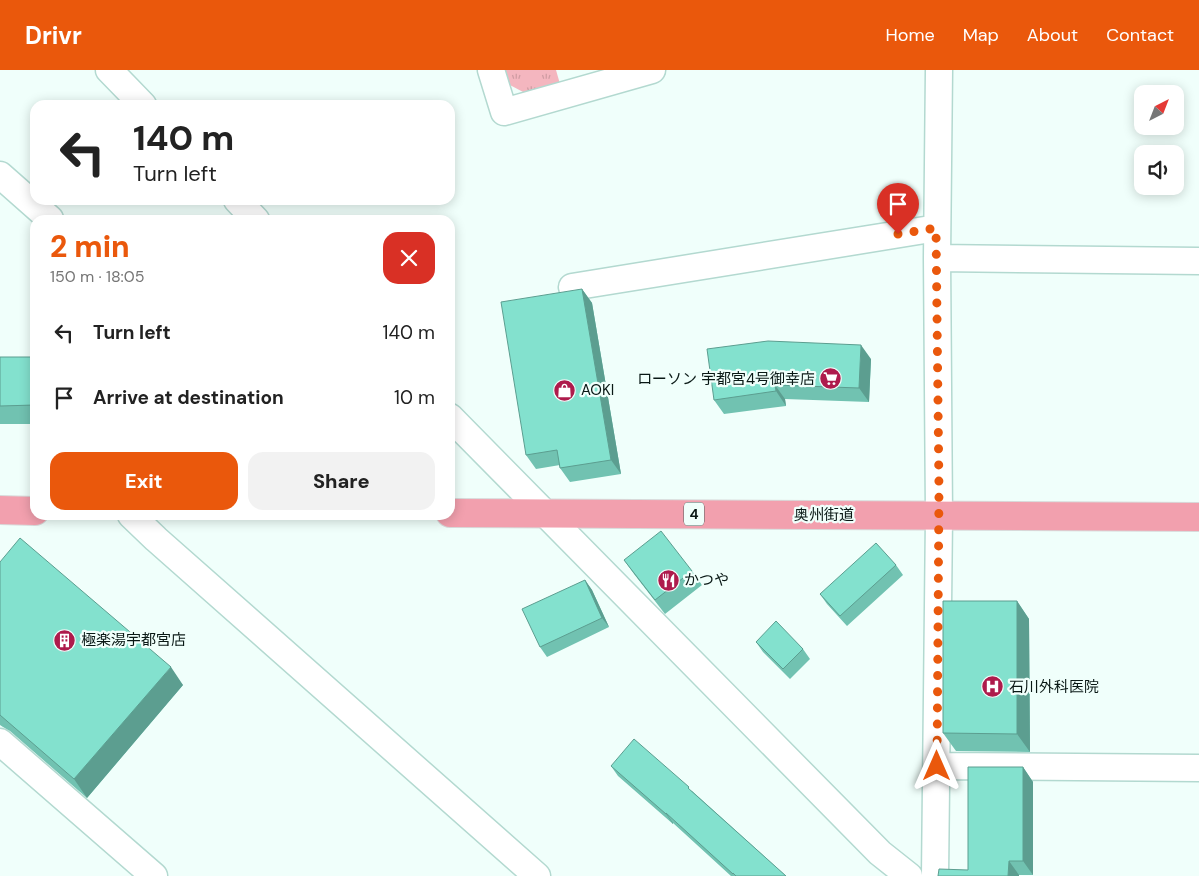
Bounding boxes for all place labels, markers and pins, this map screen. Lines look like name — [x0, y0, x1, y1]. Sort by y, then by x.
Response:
pin — [877, 183, 919, 234]
supermarket icon: ローソン 宇都宮4号御幸店 — [819, 367, 843, 391]
place label: ローソン 宇都宮4号御幸店 — [637, 369, 815, 389]
shop icon: AOKI — [553, 378, 577, 402]
place label: AOKI — [581, 380, 614, 400]
restaurant icon: かつや — [656, 568, 680, 592]
place label: かつや — [684, 570, 729, 590]
building icon: 極楽湯宇都宮店 — [53, 628, 77, 652]
place label: 極楽湯宇都宮店 — [81, 630, 186, 650]
hospital icon: 石川外科医院 — [981, 675, 1005, 699]
place label: 石川外科医院 — [1009, 677, 1099, 697]

